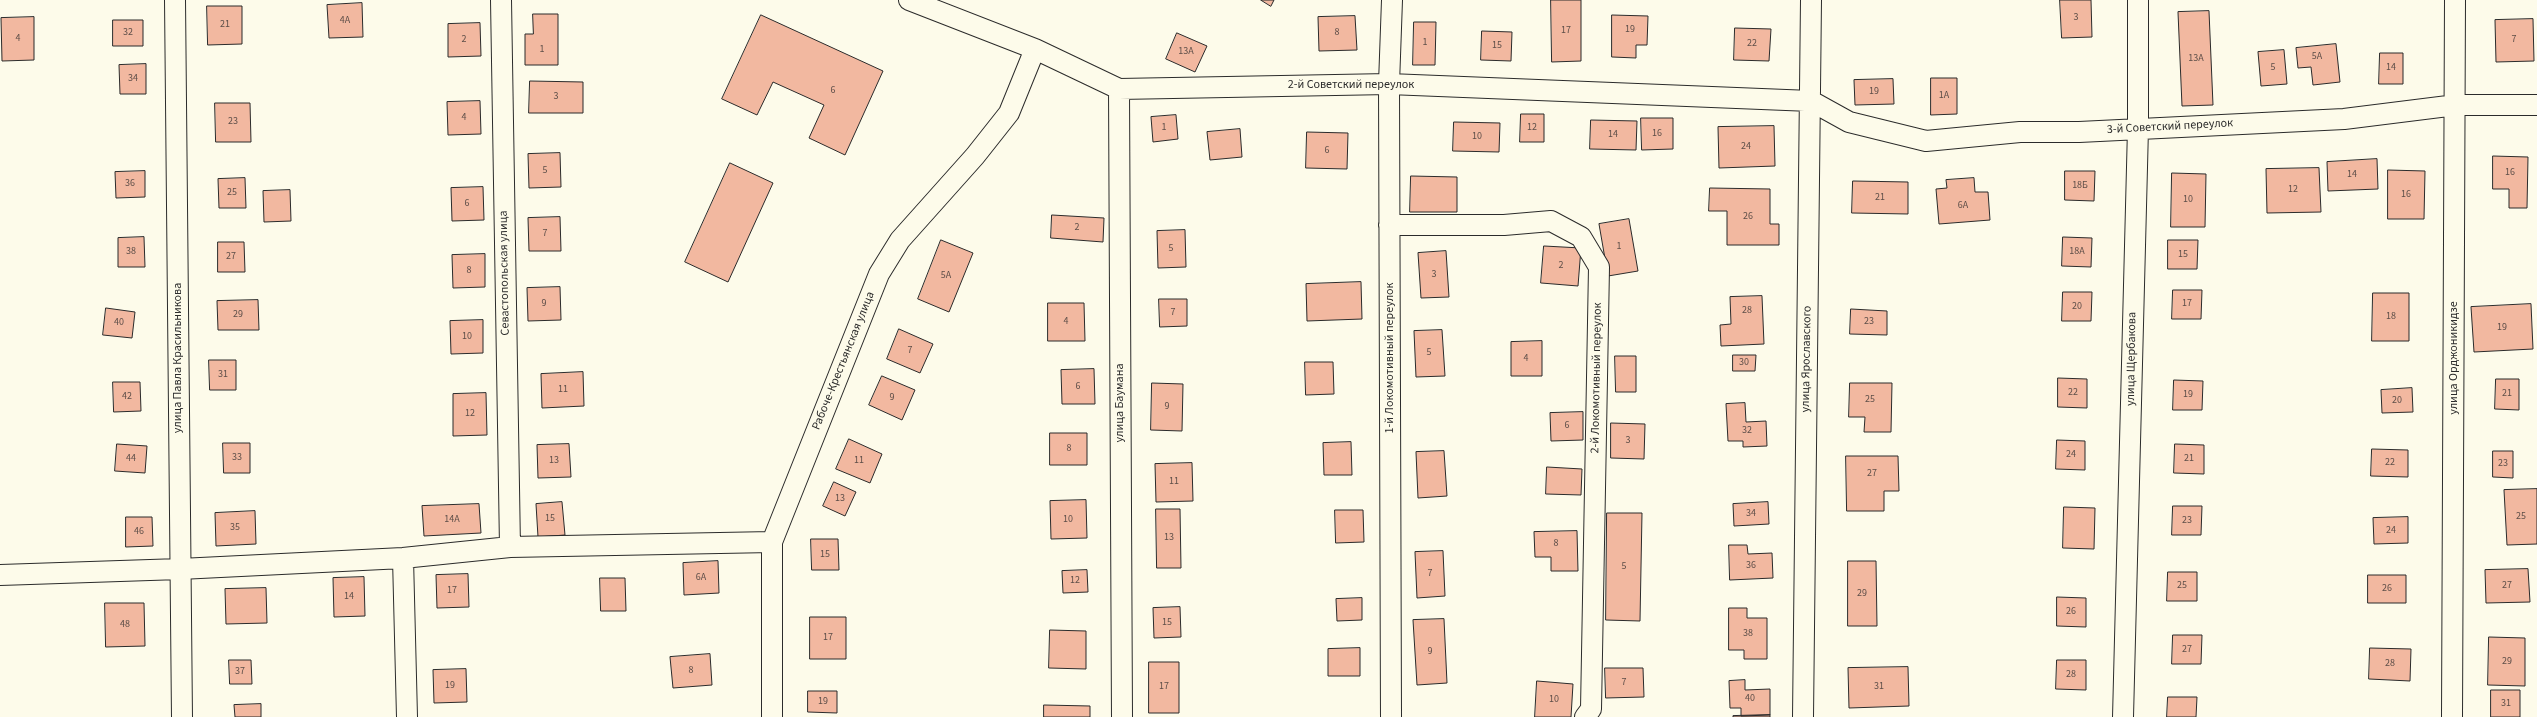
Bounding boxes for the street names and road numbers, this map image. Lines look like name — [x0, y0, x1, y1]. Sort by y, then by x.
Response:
street label: 2-й Советский переулок — [1288, 78, 1414, 92]
street label: 3-й Советский переулок — [2106, 117, 2234, 137]
street label: Севастопольская улица — [497, 210, 513, 336]
street label: 1-й Локомотивный переулок — [1383, 282, 1397, 434]
street label: улица Павла Красильникова — [171, 283, 185, 433]
street label: Рабоче-Крестьянская улица — [810, 290, 878, 432]
street label: улица Орджоникидзе — [2447, 301, 2461, 415]
street label: 2-й Локомотивный переулок — [1588, 302, 1606, 454]
street label: улица Ярославского — [1799, 305, 1815, 413]
street label: улица Щербакова — [2124, 312, 2140, 406]
street label: улица Баумана — [1113, 364, 1127, 442]

